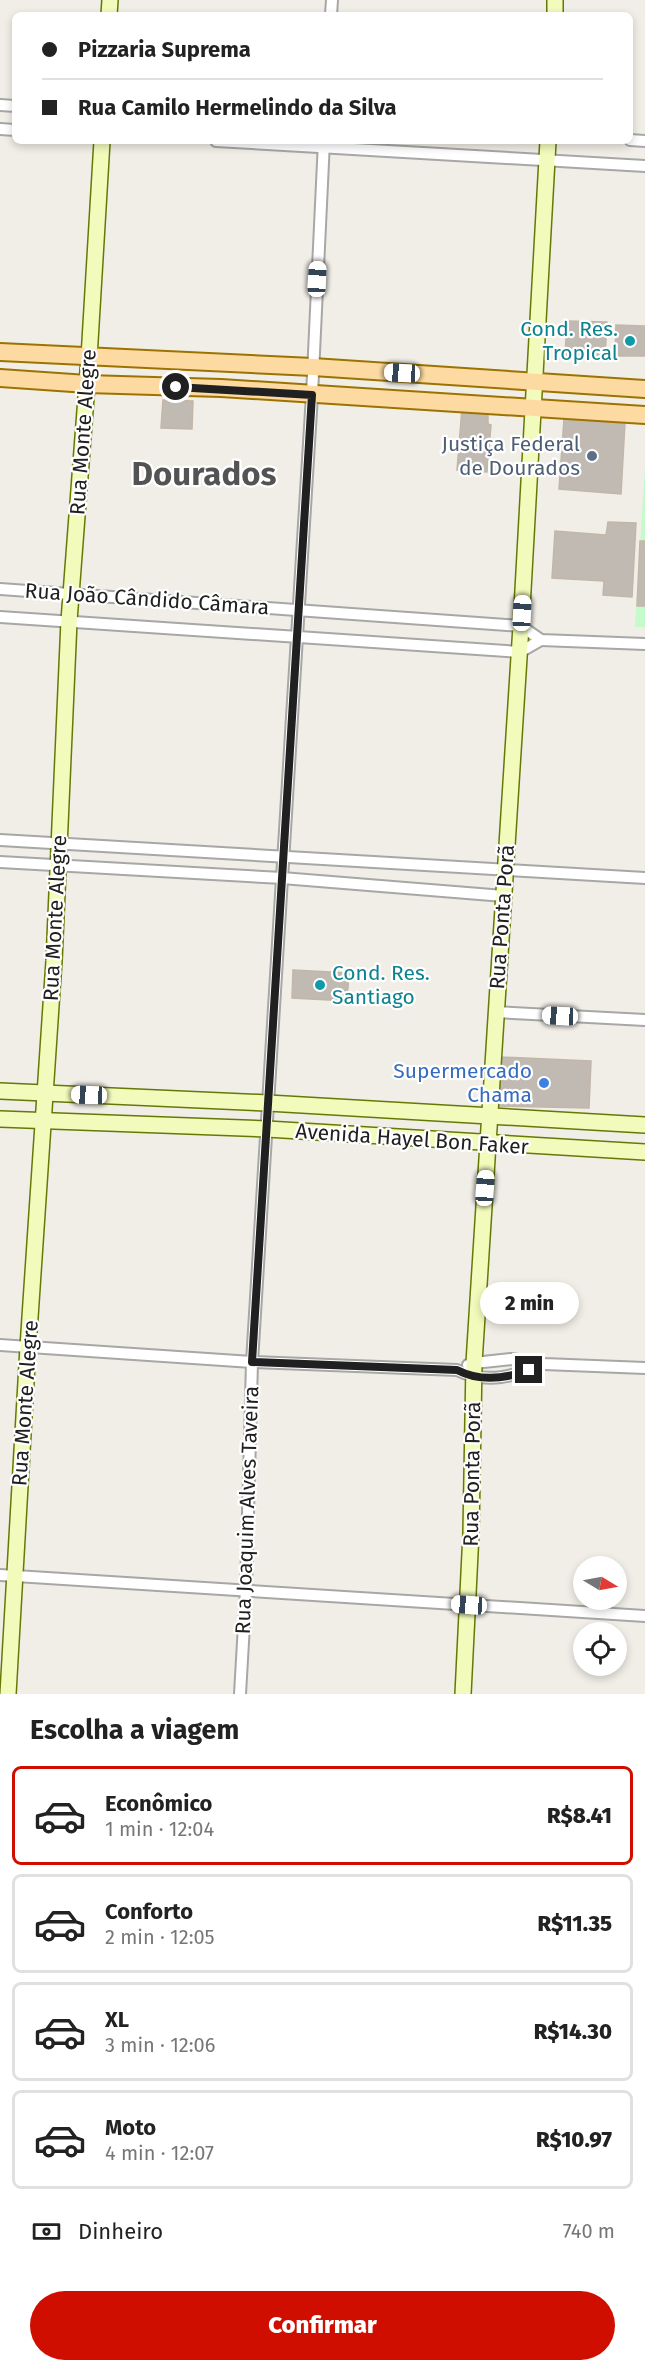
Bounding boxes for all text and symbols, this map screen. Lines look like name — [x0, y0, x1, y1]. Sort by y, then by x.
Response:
text: Pizzaria Suprema — [78, 36, 251, 63]
text: Rua Camilo Hermelindo da Silva — [78, 94, 397, 121]
car — [307, 261, 327, 297]
place label: Cond. Res. Tropical — [520, 316, 618, 366]
marker: Cond. Res. Tropical — [623, 334, 637, 348]
street label: Rua Monte Alegre — [64, 348, 102, 516]
car — [384, 363, 420, 383]
route start — [162, 373, 189, 400]
place label: Justiça Federal de Dourados — [441, 431, 580, 481]
marker: Justiça Federal de Dourados — [585, 449, 599, 463]
district label: Dourados — [132, 454, 276, 494]
street label: Rua João Cândido Câmara — [24, 577, 270, 621]
car — [512, 595, 532, 631]
street label: Rua Monte Alegre — [38, 834, 72, 1002]
street label: Rua Ponta Porã — [484, 844, 520, 990]
place label: Cond. Res. Santiago — [332, 960, 430, 1010]
marker: Cond. Res. Santiago — [313, 978, 327, 992]
car — [542, 1006, 578, 1026]
place label: Supermercado Chama — [393, 1058, 532, 1108]
marker: Supermercado Chama — [537, 1076, 551, 1090]
car — [71, 1085, 107, 1105]
street label: Avenida Hayel Bon Faker — [294, 1118, 530, 1160]
car — [475, 1169, 495, 1207]
callout: 2 min — [480, 1283, 578, 1325]
text: 2 min — [505, 1291, 554, 1315]
street label: Rua Monte Alegre — [6, 1319, 44, 1487]
route end — [515, 1356, 542, 1383]
street label: Rua Joaquim Alves Taveira — [230, 1385, 264, 1635]
street label: Rua Ponta Porã — [458, 1401, 486, 1547]
north arrow — [573, 1556, 627, 1610]
map controls — [573, 1556, 627, 1676]
car — [450, 1595, 488, 1615]
button: locate — [573, 1622, 627, 1676]
text: Escolha a viagem — [30, 1714, 239, 1746]
icon: car — [33, 1789, 87, 1843]
text: Econômico — [105, 1790, 212, 1817]
text: R$8.41 — [547, 1802, 612, 1829]
text: 1 min · 12:04 — [105, 1817, 214, 1841]
icon: car — [33, 1897, 87, 1951]
text: Conforto — [105, 1898, 193, 1925]
text: R$11.35 — [538, 1910, 612, 1937]
text: 2 min · 12:05 — [105, 1925, 215, 1949]
icon: car — [33, 2005, 87, 2059]
text: XL — [105, 2006, 129, 2033]
text: R$14.30 — [534, 2018, 612, 2045]
text: 3 min · 12:06 — [105, 2033, 215, 2057]
icon: car — [33, 2113, 87, 2167]
text: Moto — [105, 2114, 156, 2141]
text: R$10.97 — [536, 2126, 612, 2153]
text: 4 min · 12:07 — [105, 2141, 214, 2165]
icon: cash — [30, 2215, 63, 2248]
text: Dinheiro — [78, 2218, 163, 2245]
text: 740 m — [563, 2219, 615, 2243]
button: Confirmar — [30, 2291, 615, 2360]

